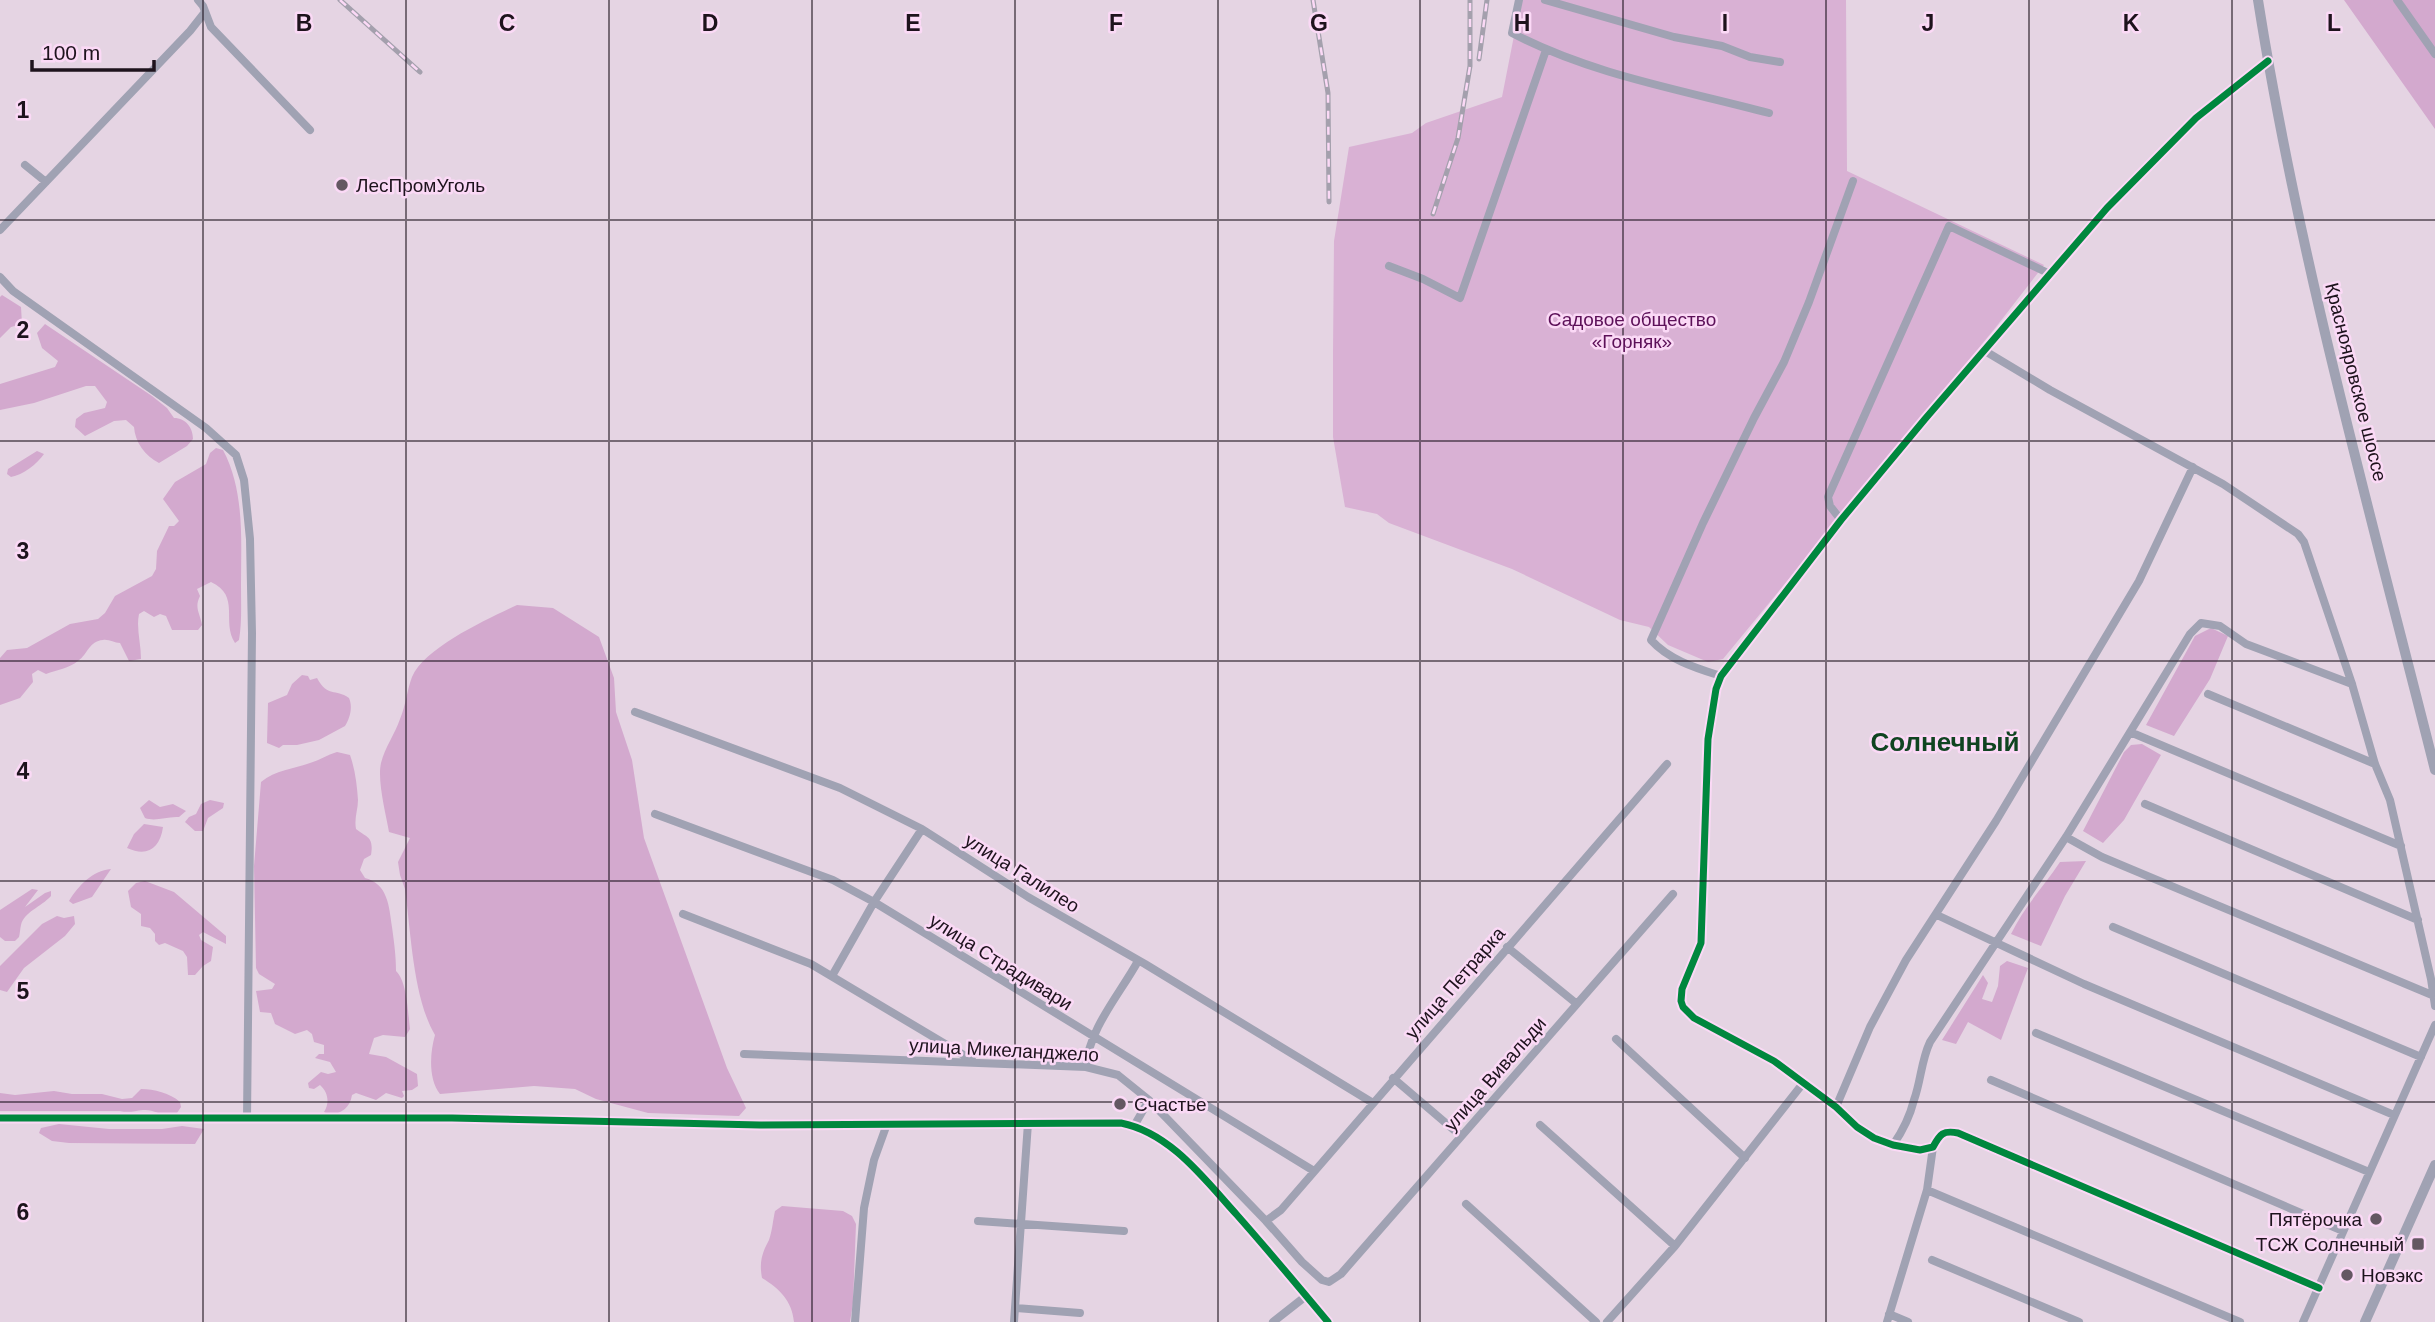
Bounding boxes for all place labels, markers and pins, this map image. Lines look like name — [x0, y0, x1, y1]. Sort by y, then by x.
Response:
place label: ЛесПромУголь — [356, 175, 485, 196]
marker: ЛесПромУголь — [334, 177, 350, 193]
place label: Счастье — [1134, 1094, 1207, 1115]
marker: Счастье — [1112, 1096, 1128, 1112]
place label: Пятёрочка — [2269, 1209, 2362, 1230]
marker: Пятёрочка — [2368, 1211, 2384, 1227]
place label: ТСЖ Солнечный — [2256, 1234, 2404, 1255]
marker: ТСЖ Солнечный — [2410, 1236, 2426, 1252]
place label: Новэкс — [2361, 1265, 2423, 1286]
marker: Новэкс — [2339, 1267, 2355, 1283]

